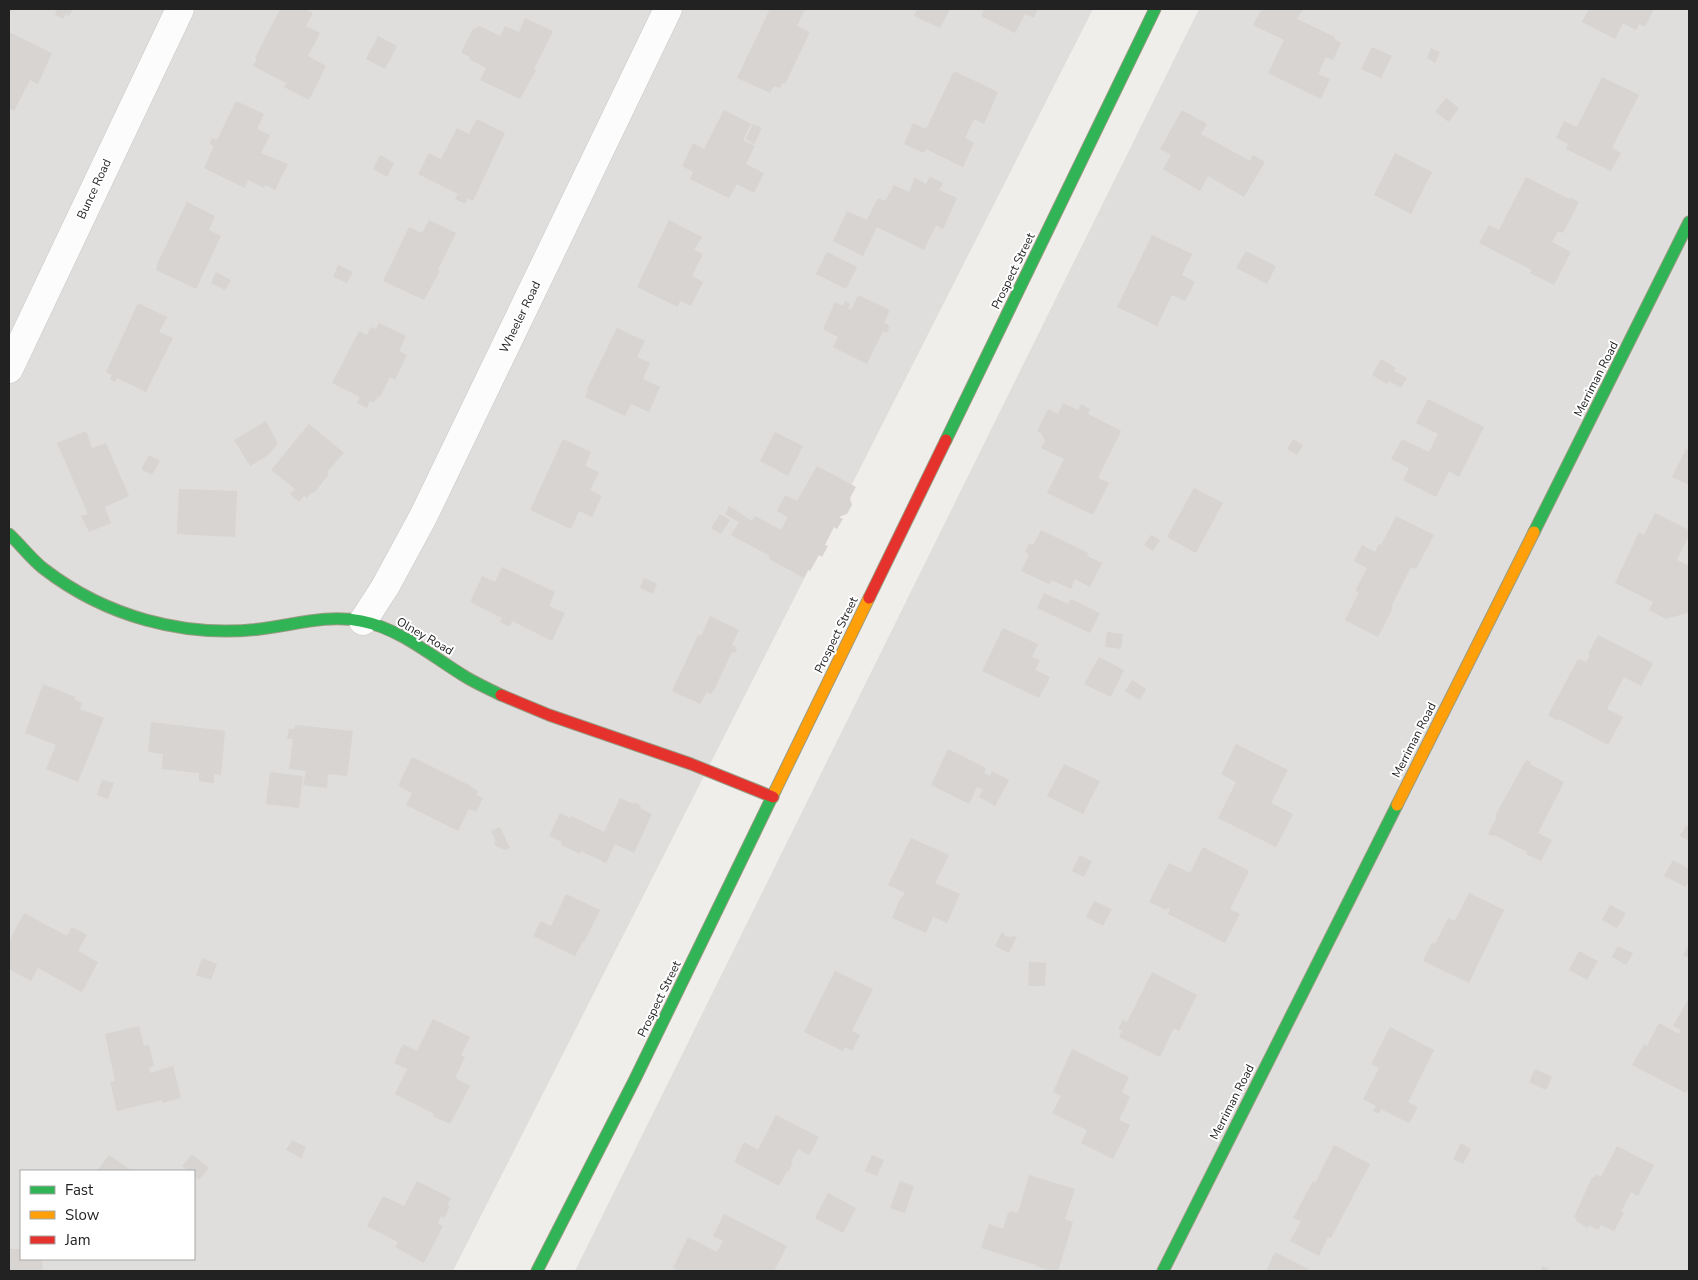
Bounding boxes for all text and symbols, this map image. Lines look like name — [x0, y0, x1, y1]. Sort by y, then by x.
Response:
street label: Bunce Road — [73, 156, 115, 222]
street label: Prospect Street — [988, 229, 1039, 312]
street label: Wheeler Road — [496, 278, 544, 356]
street label: Merriman Road — [1570, 339, 1622, 419]
street label: Prospect Street — [811, 593, 862, 676]
street label: Olney Road — [394, 613, 456, 659]
street label: Merriman Road — [1388, 700, 1440, 780]
street label: Prospect Street — [634, 957, 685, 1040]
street label: Merriman Road — [1206, 1062, 1258, 1142]
legend — [20, 1170, 195, 1260]
text: Fast — [65, 1180, 94, 1200]
text: Slow — [65, 1205, 100, 1225]
text: Jam — [64, 1230, 91, 1250]

